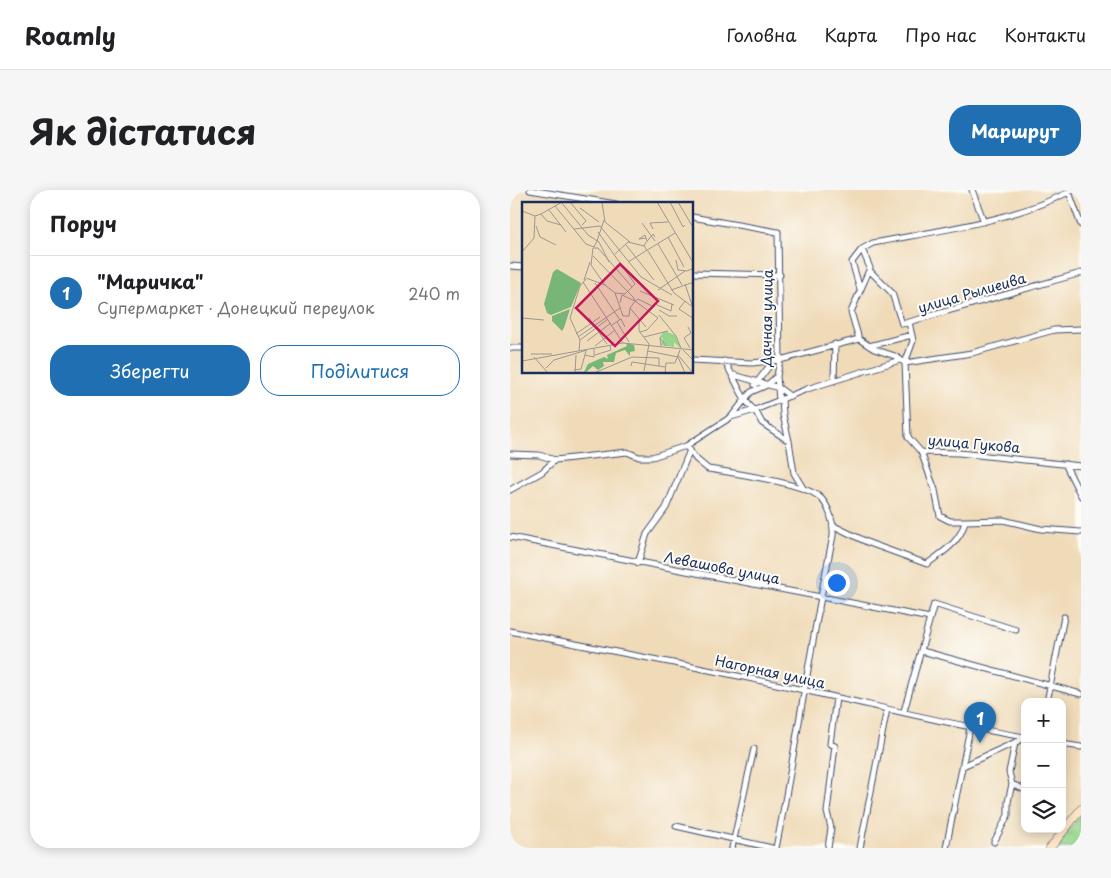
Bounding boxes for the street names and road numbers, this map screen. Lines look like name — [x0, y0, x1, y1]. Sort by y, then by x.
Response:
street label: улица Рылиеива — [915, 267, 1028, 318]
street label: Дачная улица — [755, 269, 778, 368]
street label: улица Гукова — [927, 429, 1021, 458]
street label: Левашова улица — [662, 546, 782, 589]
street label: Нагорная улица — [713, 650, 827, 693]

